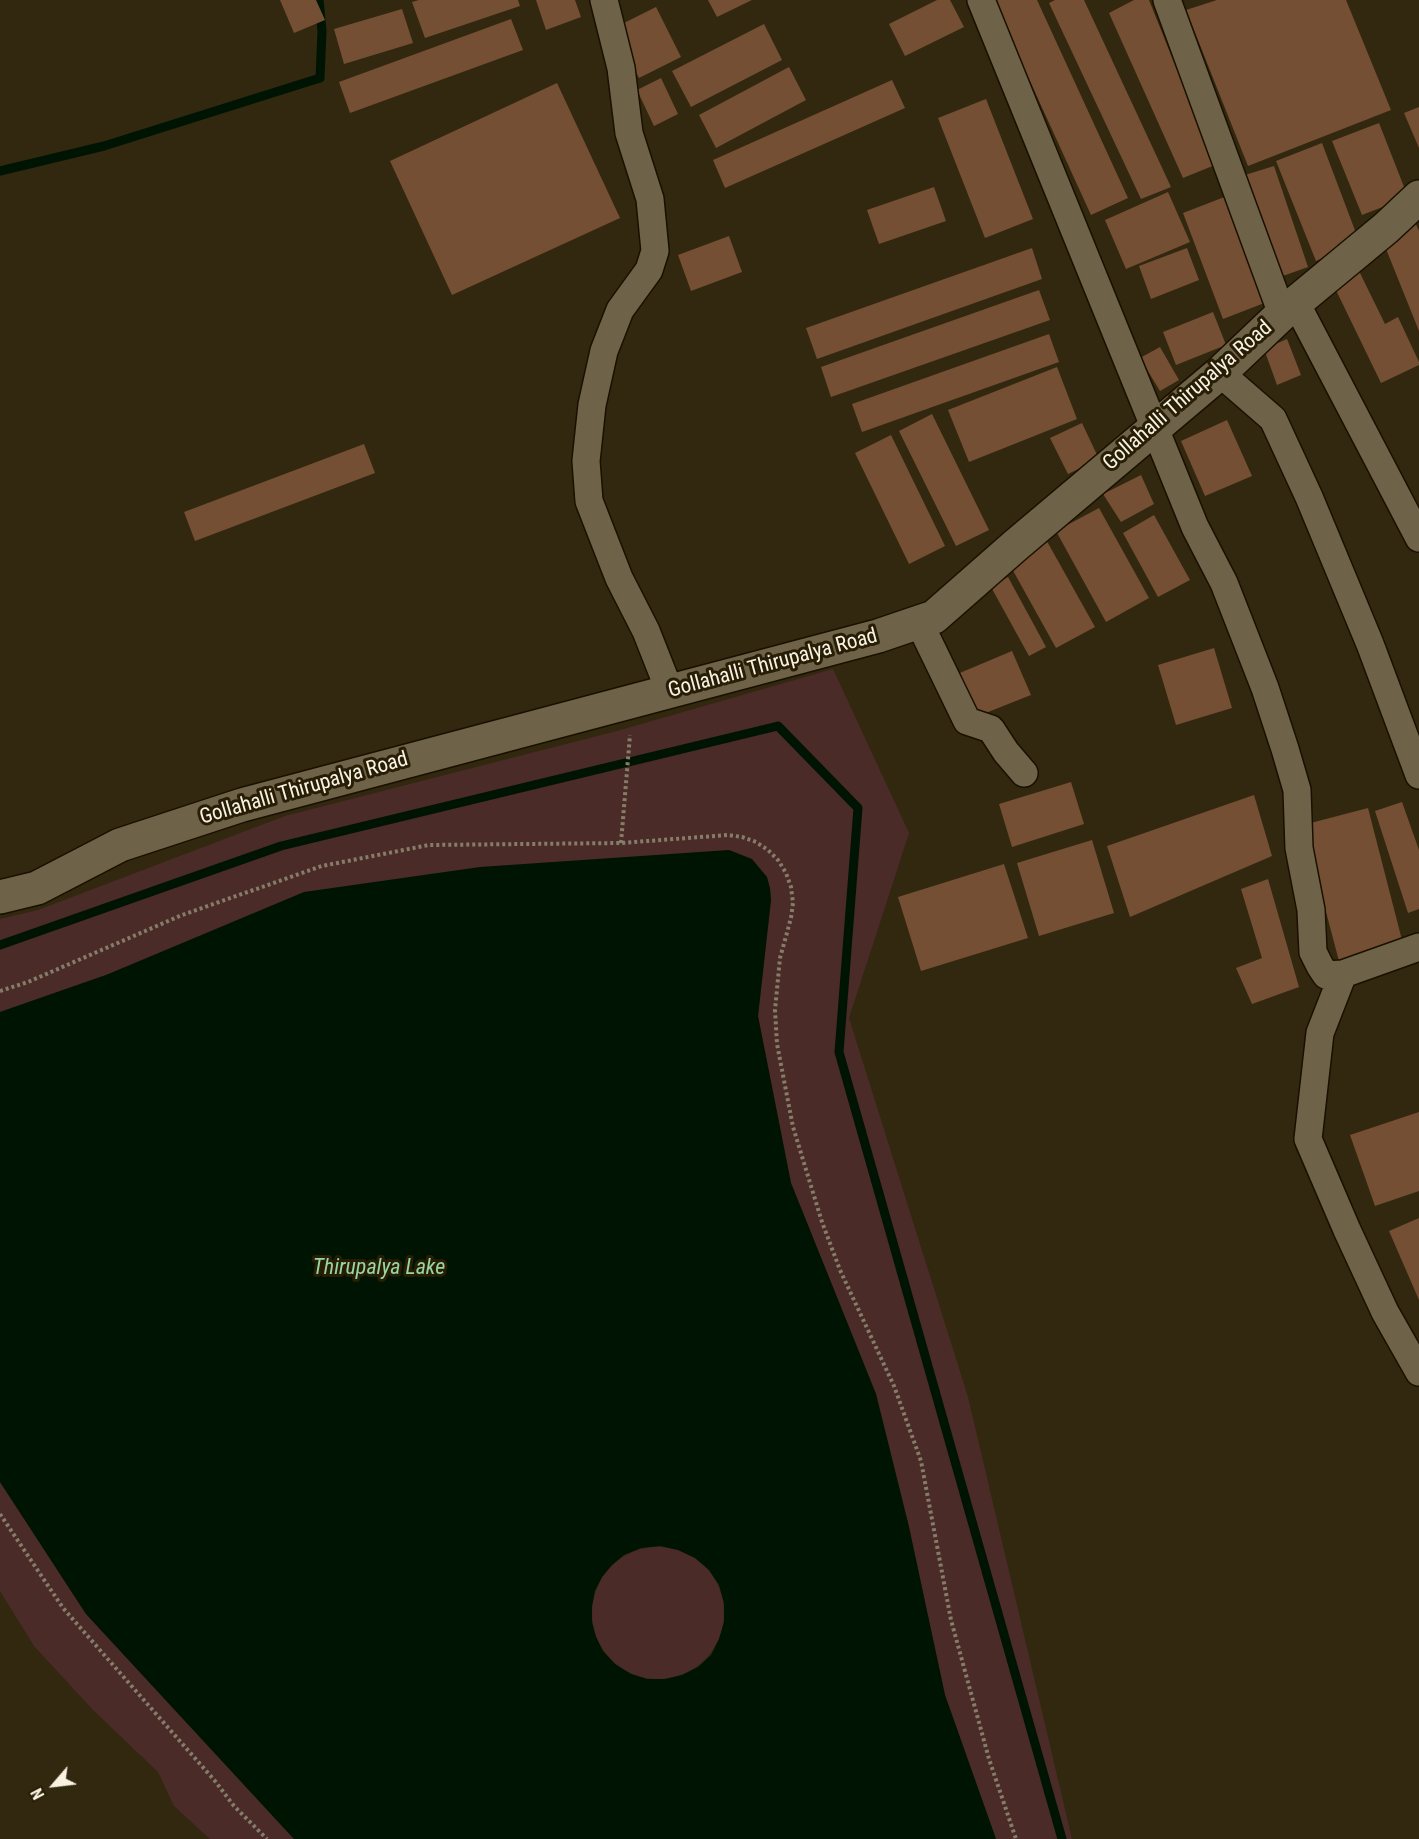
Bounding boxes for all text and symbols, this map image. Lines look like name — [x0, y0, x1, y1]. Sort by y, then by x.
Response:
street label: Gollahalli Thirupalya Road — [1098, 316, 1278, 476]
street label: Gollahalli Thirupalya Road — [666, 624, 880, 704]
street label: Gollahalli Thirupalya Road — [197, 747, 411, 831]
water label: Thirupalya Lake — [313, 1255, 445, 1281]
north arrow — [24, 1755, 84, 1815]
text: N — [27, 1785, 48, 1802]

